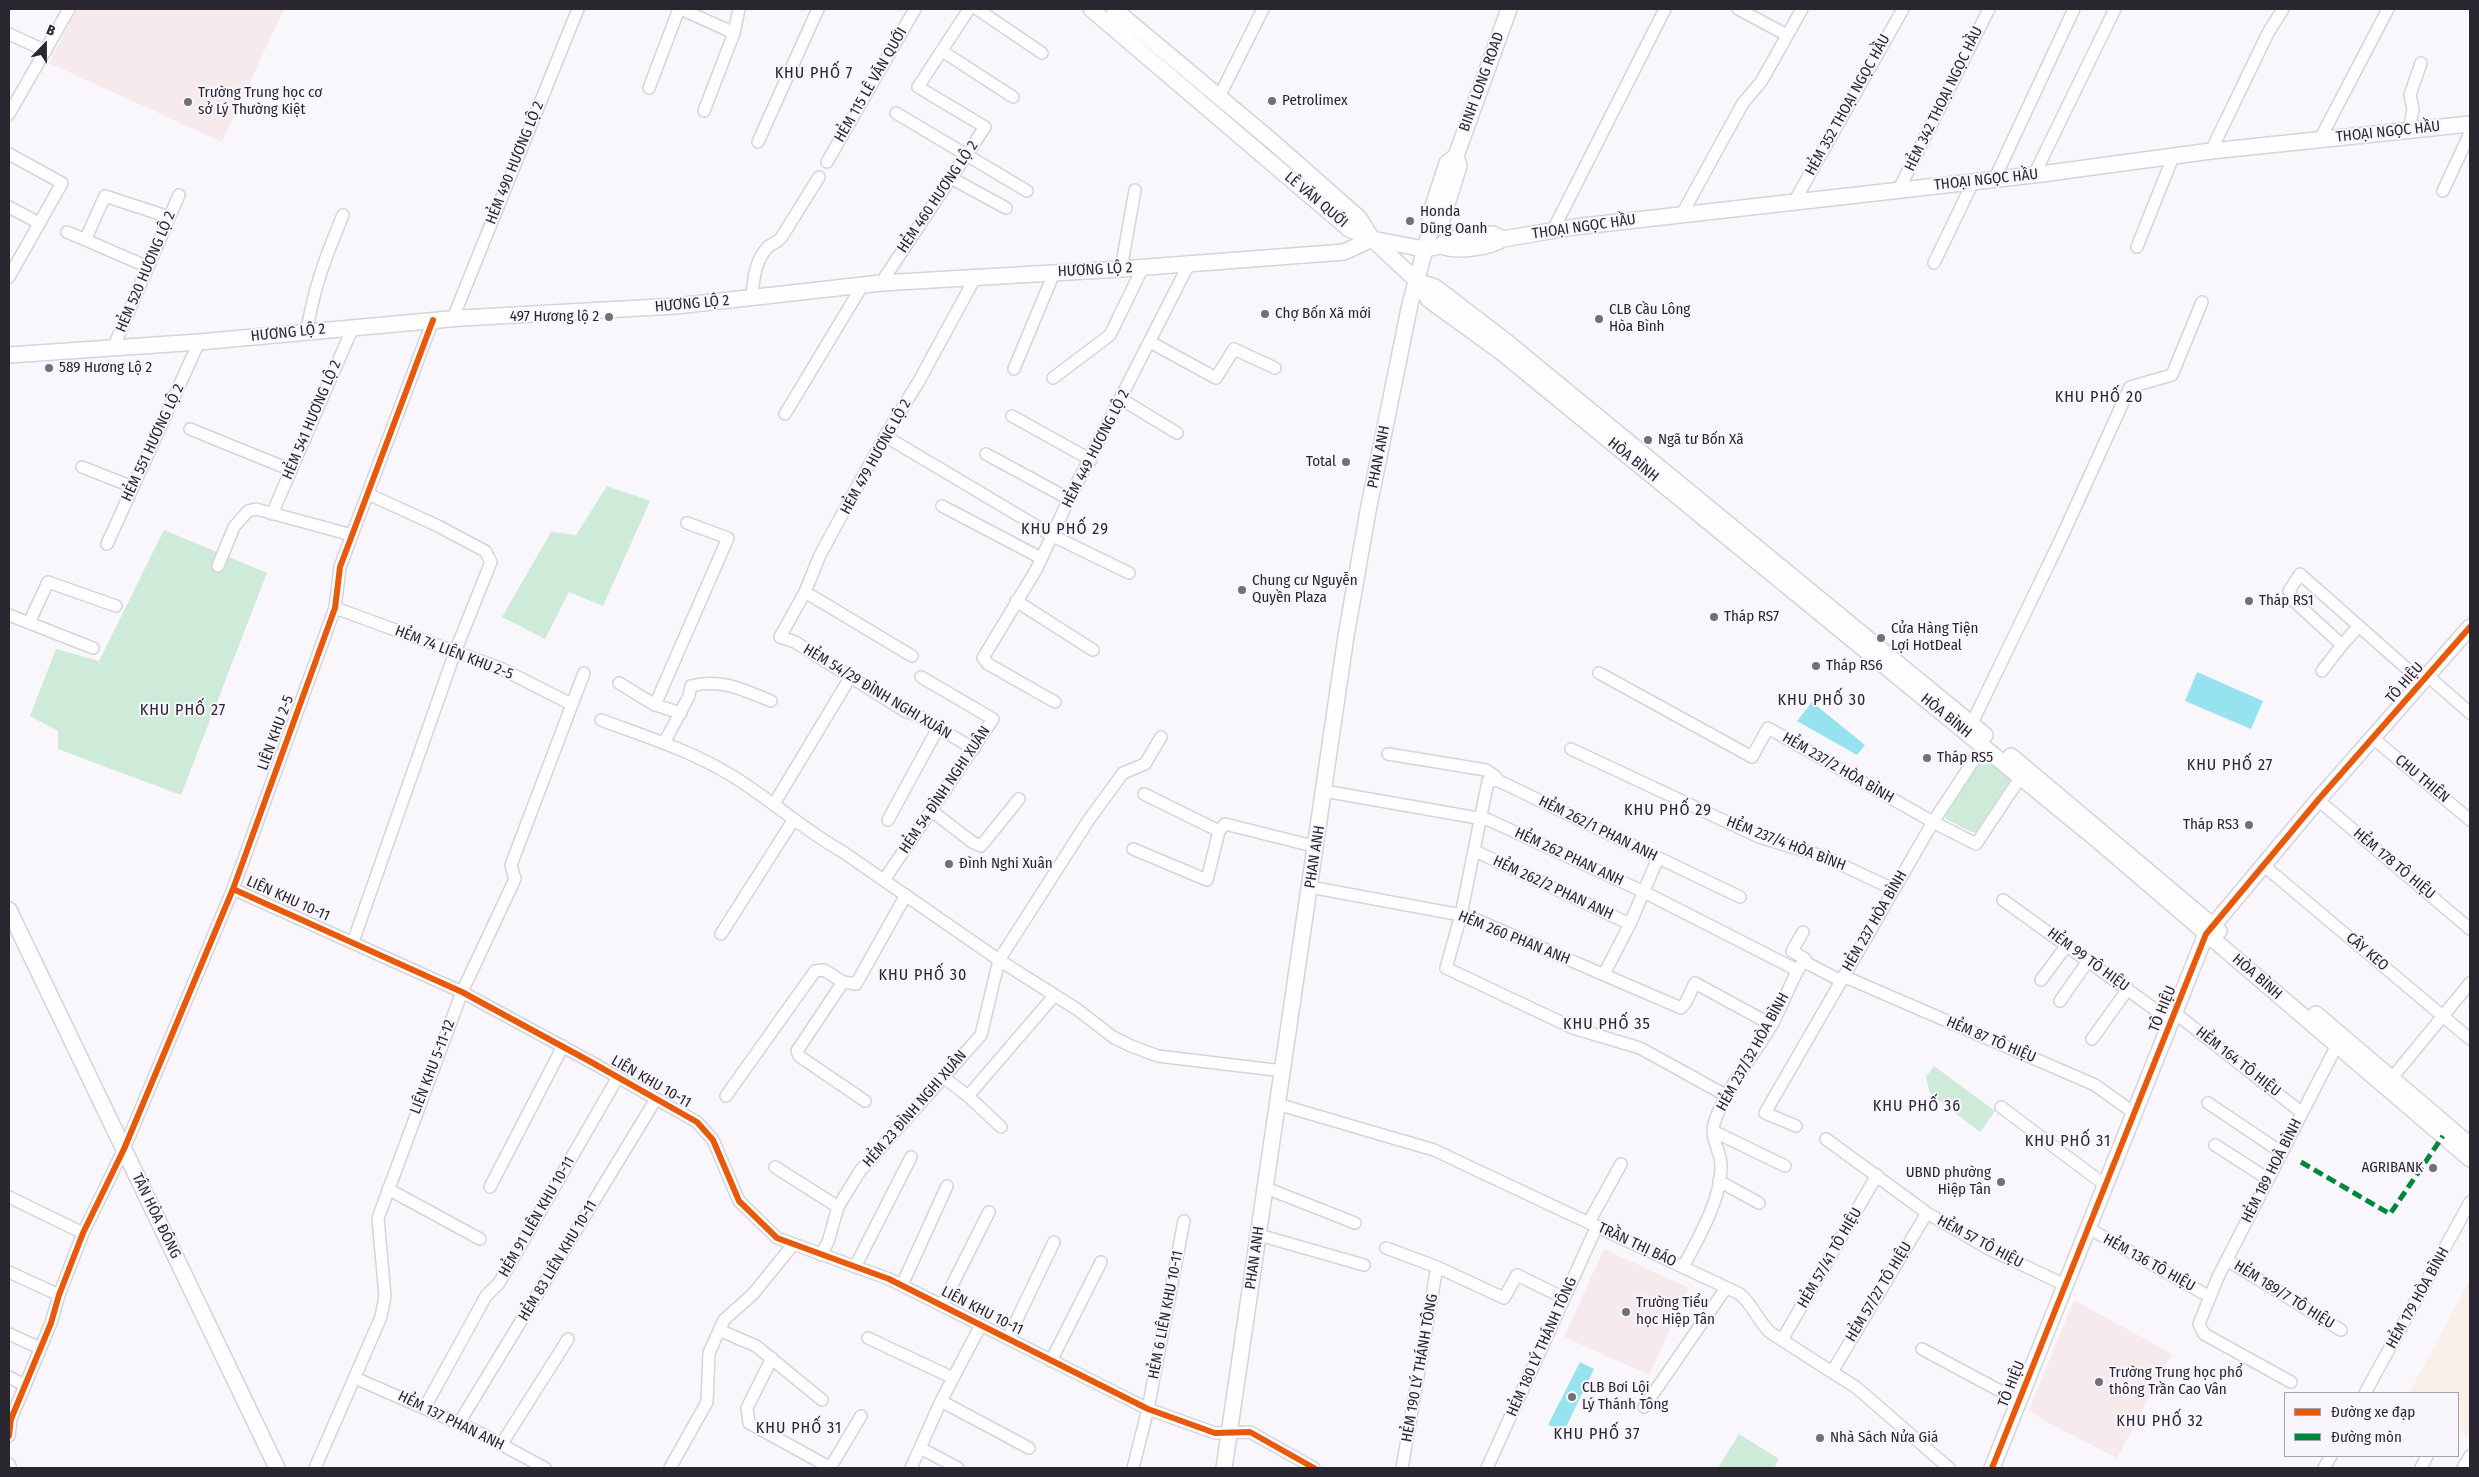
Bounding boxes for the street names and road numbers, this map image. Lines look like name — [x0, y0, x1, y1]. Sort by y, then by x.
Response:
street label: HẺM 342 THOẠI NGỌC HẦU — [1901, 24, 1987, 174]
street label: HẺM 115 LÊ VĂN QUỚI — [831, 25, 911, 145]
street label: BINH LONG ROAD — [1456, 30, 1508, 134]
street label: HẺM 352 THOẠI NGỌC HẦU — [1802, 31, 1894, 179]
street label: HẺM 490 HƯƠNG LỘ 2 — [482, 99, 548, 227]
street label: THOẠI NGỌC HẦU — [2335, 118, 2441, 146]
street label: HẺM 460 HƯƠNG LỘ 2 — [894, 138, 982, 256]
street label: THOẠI NGỌC HẦU — [1933, 166, 2039, 194]
street label: LÊ VĂN QUỚI — [1281, 168, 1351, 232]
street label: HẺM 520 HƯƠNG LỘ 2 — [112, 209, 180, 335]
street label: THOẠI NGỌC HẦU — [1531, 211, 1637, 243]
street label: HƯƠNG LỘ 2 — [1057, 259, 1133, 281]
street label: HƯƠNG LỘ 2 — [654, 292, 730, 316]
street label: HƯƠNG LỘ 2 — [250, 320, 326, 346]
street label: HẺM 541 HƯƠNG LỘ 2 — [279, 358, 345, 482]
street label: HẺM 551 HƯƠNG LỘ 2 — [118, 381, 188, 505]
street label: HẺM 449 HƯƠNG LỘ 2 — [1058, 387, 1134, 511]
street label: HẺM 479 HƯƠNG LỘ 2 — [837, 396, 915, 518]
street label: PHAN ANH — [1364, 424, 1394, 490]
street label: HÒA BÌNH — [1604, 434, 1662, 486]
street label: HẺM 74 LIÊN KHU 2-5 — [392, 622, 516, 684]
street label: HẺM 54/29 ĐÌNH NGHI XUÂN — [800, 641, 954, 743]
street label: TÔ HIỆU — [2382, 659, 2428, 707]
street label: HÒA BÌNH — [1917, 690, 1975, 742]
street label: LIÊN KHU 2-5 — [254, 693, 298, 773]
street label: HẺM 54 ĐÌNH NGHI XUÂN — [896, 723, 994, 857]
street label: HẺM 237/2 HÒA BÌNH — [1779, 729, 1897, 807]
street label: CHU THIÊN — [2391, 751, 2453, 807]
street label: HẺM 262/1 PHAN ANH — [1536, 792, 1660, 866]
street label: HẺM 237/4 HÒA BÌNH — [1724, 813, 1848, 875]
street label: PHAN ANH — [1301, 824, 1329, 890]
street label: HẺM 262 PHAN ANH — [1512, 824, 1626, 890]
street label: HẺM 178 TÔ HIỆU — [2349, 825, 2439, 903]
street label: HẺM 262/2 PHAN ANH — [1490, 852, 1616, 924]
street label: HẺM 237 HÒA BÌNH — [1839, 867, 1911, 975]
street label: LIÊN KHU 10-11 — [244, 873, 332, 925]
street label: HẺM 260 PHAN ANH — [1455, 907, 1573, 969]
street label: HẺM 99 TÔ HIỆU — [2044, 924, 2132, 996]
street label: CÂY KEO — [2342, 929, 2392, 975]
street label: HÒA BÌNH — [2228, 950, 2286, 1004]
street label: TÔ HIỆU — [2146, 983, 2180, 1035]
street label: HẺM 237/32 HÒA BÌNH — [1713, 990, 1793, 1114]
street label: HẺM 87 TÔ HIỆU — [1944, 1013, 2038, 1067]
street label: LIÊN KHU 5-11-12 — [407, 1017, 459, 1117]
street label: HẺM 164 TÔ HIỆU — [2192, 1023, 2284, 1101]
street label: HẺM 23 ĐÌNH NGHI XUÂN — [859, 1047, 971, 1171]
street label: LIÊN KHU 10-11 — [608, 1052, 694, 1112]
street label: HẺM 189 HOÀ BÌNH — [2238, 1116, 2306, 1226]
street label: HẺM 91 LIÊN KHU 10-11 — [495, 1154, 579, 1280]
street label: TÂN HÒA ĐÔNG — [128, 1170, 184, 1262]
street label: HẺM 83 LIÊN KHU 10-11 — [515, 1197, 601, 1325]
street label: HẺM 57/41 TÔ HIỆU — [1794, 1205, 1866, 1311]
street label: HẺM 57 TÔ HIỆU — [1934, 1212, 2026, 1272]
street label: TRẦN THỊ BÁO — [1595, 1219, 1679, 1271]
street label: PHAN ANH — [1242, 1225, 1268, 1291]
street label: HẺM 136 TÔ HIỆU — [2100, 1230, 2198, 1296]
street label: HẺM 57/27 TÔ HIỆU — [1842, 1239, 1916, 1345]
street label: HẺM 179 HÒA BÌNH — [2383, 1244, 2453, 1352]
street label: HẺM 6 LIÊN KHU 10-11 — [1145, 1249, 1187, 1381]
street label: HẺM 189/7 TÔ HIỆU — [2230, 1257, 2338, 1333]
street label: HẺM 180 LÝ THÁNH TÔNG — [1503, 1275, 1581, 1419]
street label: LIÊN KHU 10-11 — [938, 1283, 1026, 1339]
street label: HẺM 190 LÝ THÁNH TÔNG — [1398, 1292, 1442, 1444]
street label: TÔ HIỆU — [1995, 1358, 2029, 1410]
street label: HẺM 137 PHAN ANH — [395, 1387, 507, 1455]

